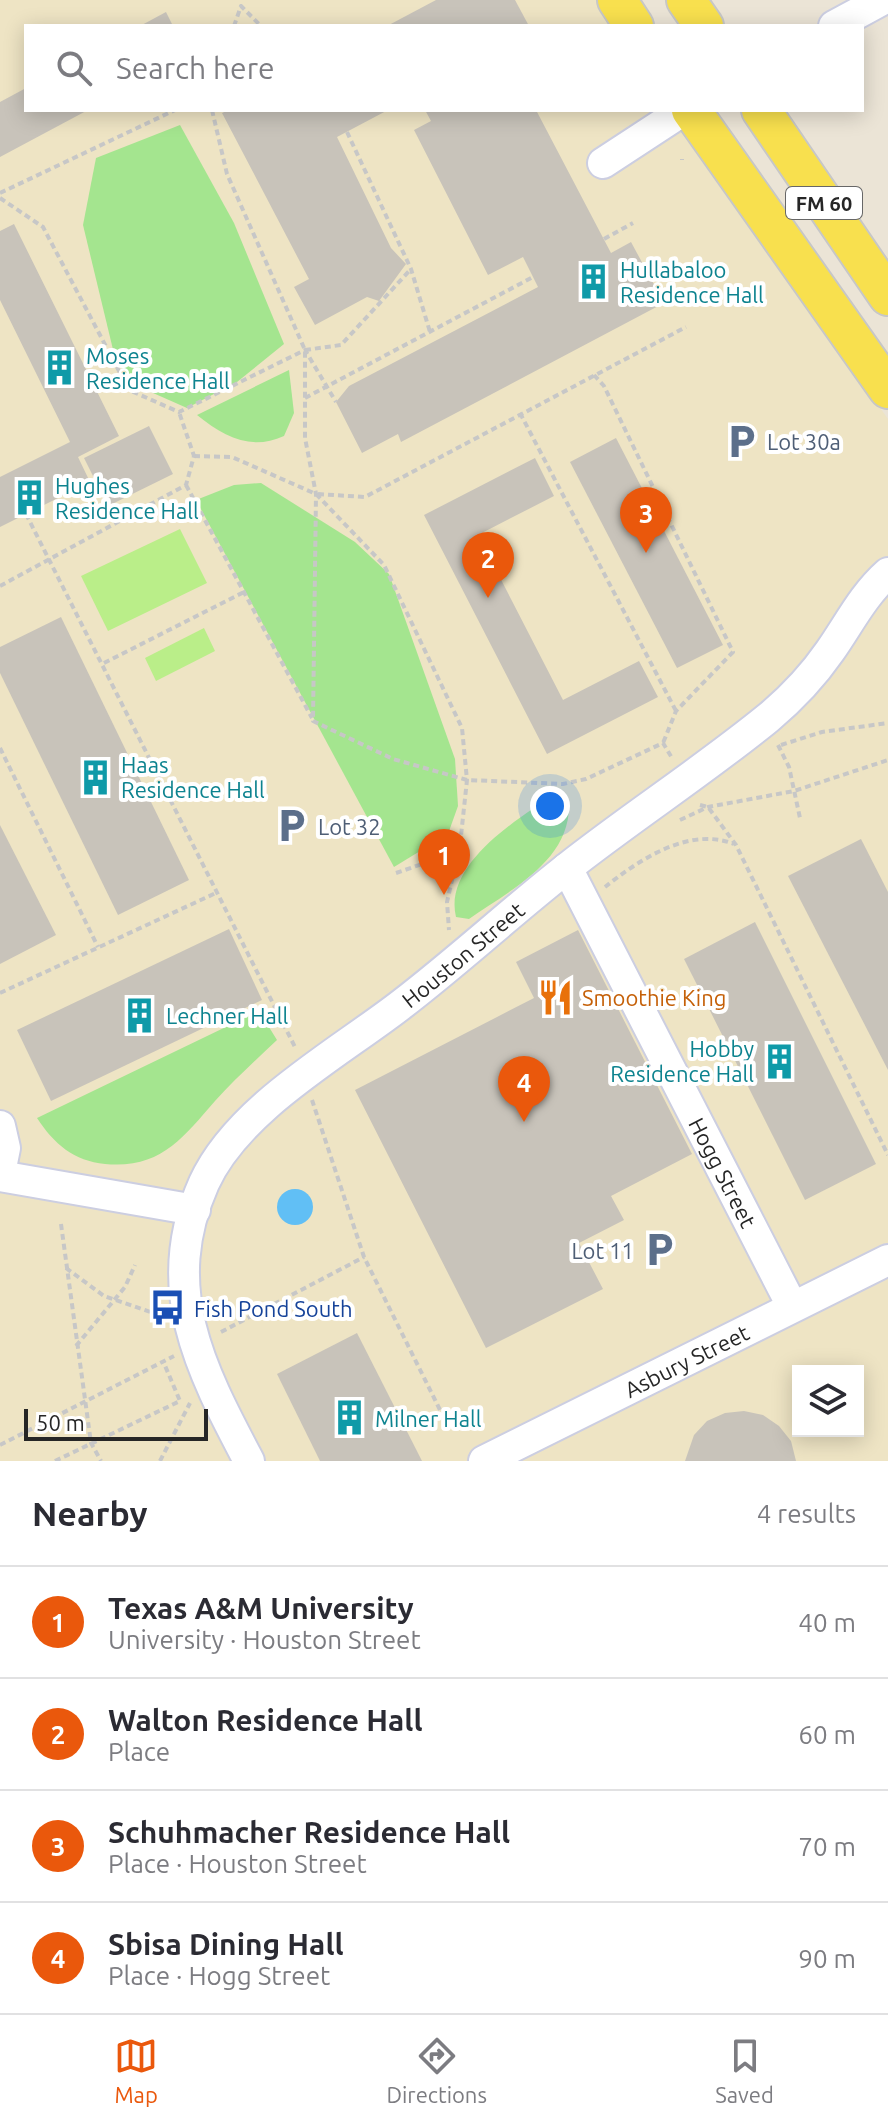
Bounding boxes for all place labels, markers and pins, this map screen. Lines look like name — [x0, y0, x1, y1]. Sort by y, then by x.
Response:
place label: Hullabaloo Residence Hall — [620, 257, 764, 307]
building icon: Hullabaloo Residence Hall — [575, 263, 613, 301]
place label: Moses Residence Hall — [86, 343, 230, 393]
building icon: Moses Residence Hall — [41, 349, 79, 387]
parking icon: Lot 30a — [722, 422, 760, 460]
place label: Lot 30a — [767, 429, 841, 454]
place label: Hughes Residence Hall — [55, 473, 199, 523]
building icon: Hughes Residence Hall — [10, 479, 48, 517]
pin: 3 — [620, 487, 672, 553]
pin: 2 — [462, 532, 514, 598]
place label: Haas Residence Hall — [121, 752, 265, 802]
building icon: Haas Residence Hall — [76, 758, 114, 796]
parking icon: Lot 32 — [273, 807, 311, 845]
place label: Lot 32 — [318, 814, 381, 839]
pin: 1 — [418, 829, 470, 895]
restaurant icon: Smoothie King — [537, 978, 575, 1016]
place label: Smoothie King — [582, 985, 726, 1010]
building icon: Lechner Hall — [121, 996, 159, 1034]
place label: Lechner Hall — [166, 1003, 289, 1028]
place label: Hobby Residence Hall — [610, 1036, 754, 1086]
building icon: Hobby Residence Hall — [761, 1042, 799, 1080]
pin: 4 — [498, 1056, 550, 1122]
parking icon: Lot 11 — [641, 1231, 679, 1269]
place label: Lot 11 — [571, 1238, 634, 1263]
bus stop icon: Fish Pond South — [149, 1289, 187, 1327]
place label: Fish Pond South — [194, 1296, 353, 1321]
building icon: Milner Hall — [330, 1399, 368, 1437]
place label: Milner Hall — [375, 1406, 482, 1431]

